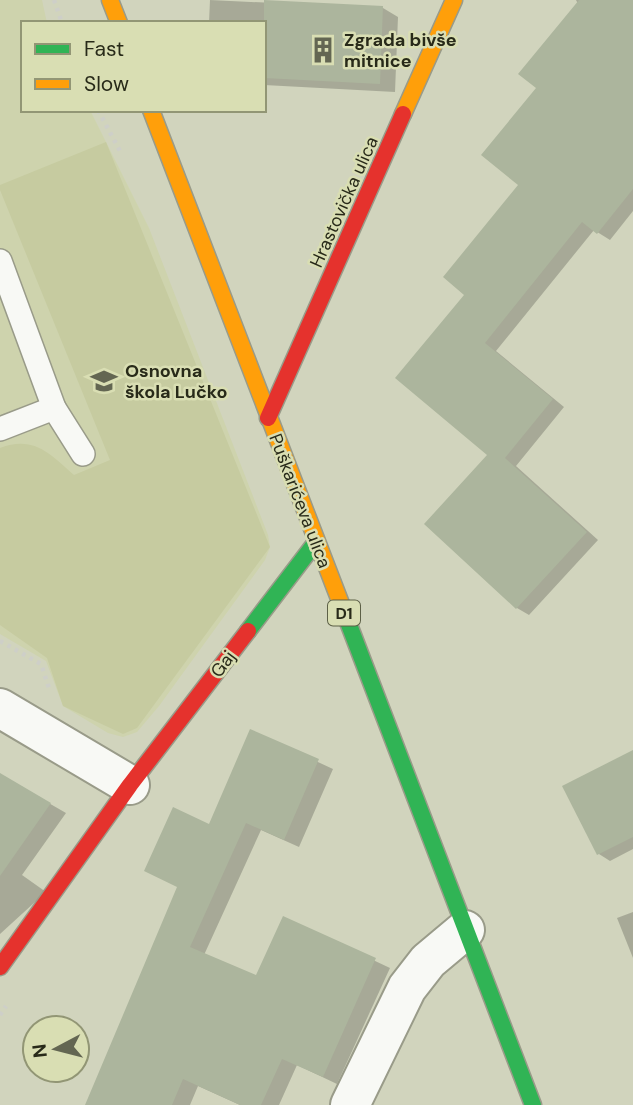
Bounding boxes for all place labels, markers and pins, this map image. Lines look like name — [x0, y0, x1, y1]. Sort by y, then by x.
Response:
place label: Zgrada bivše mitnice — [344, 28, 457, 73]
building icon: Zgrada bivše mitnice — [308, 35, 338, 65]
place label: Osnovna škola Lučko — [125, 359, 227, 404]
school or university icon: Osnovna škola Lučko — [89, 366, 119, 396]

